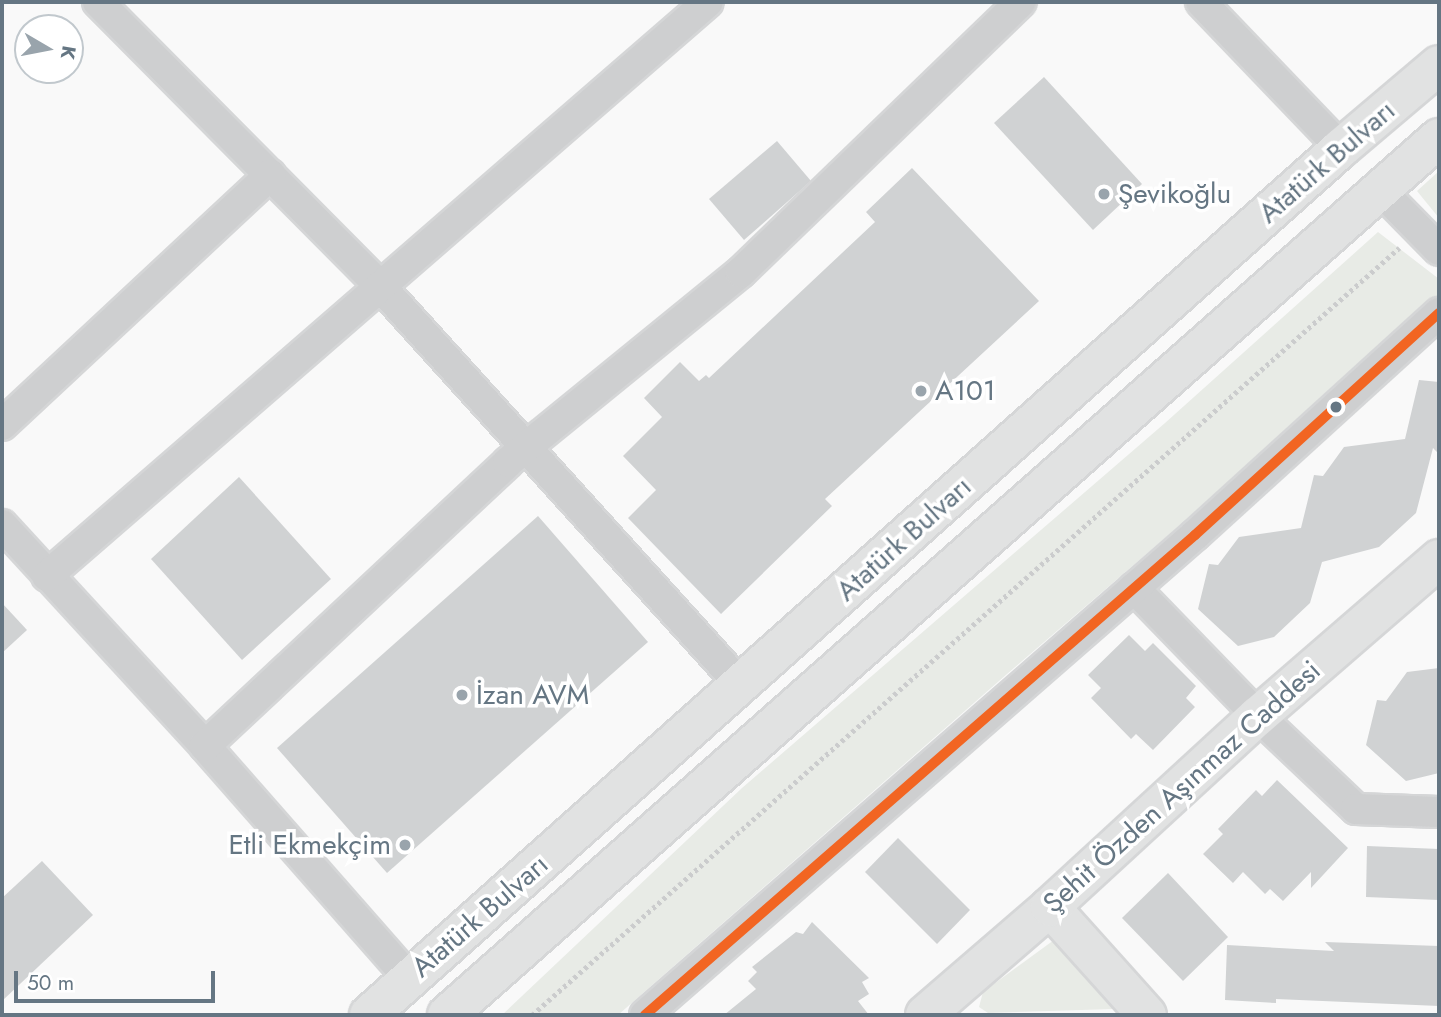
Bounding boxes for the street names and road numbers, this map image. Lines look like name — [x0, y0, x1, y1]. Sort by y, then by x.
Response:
street label: Atatürk Bulvarı — [1252, 94, 1402, 230]
street label: Atatürk Bulvarı — [830, 470, 978, 608]
street label: Şehit Özden Aşınmaz Caddesi — [1037, 654, 1327, 920]
street label: Atatürk Bulvarı — [405, 848, 555, 984]

